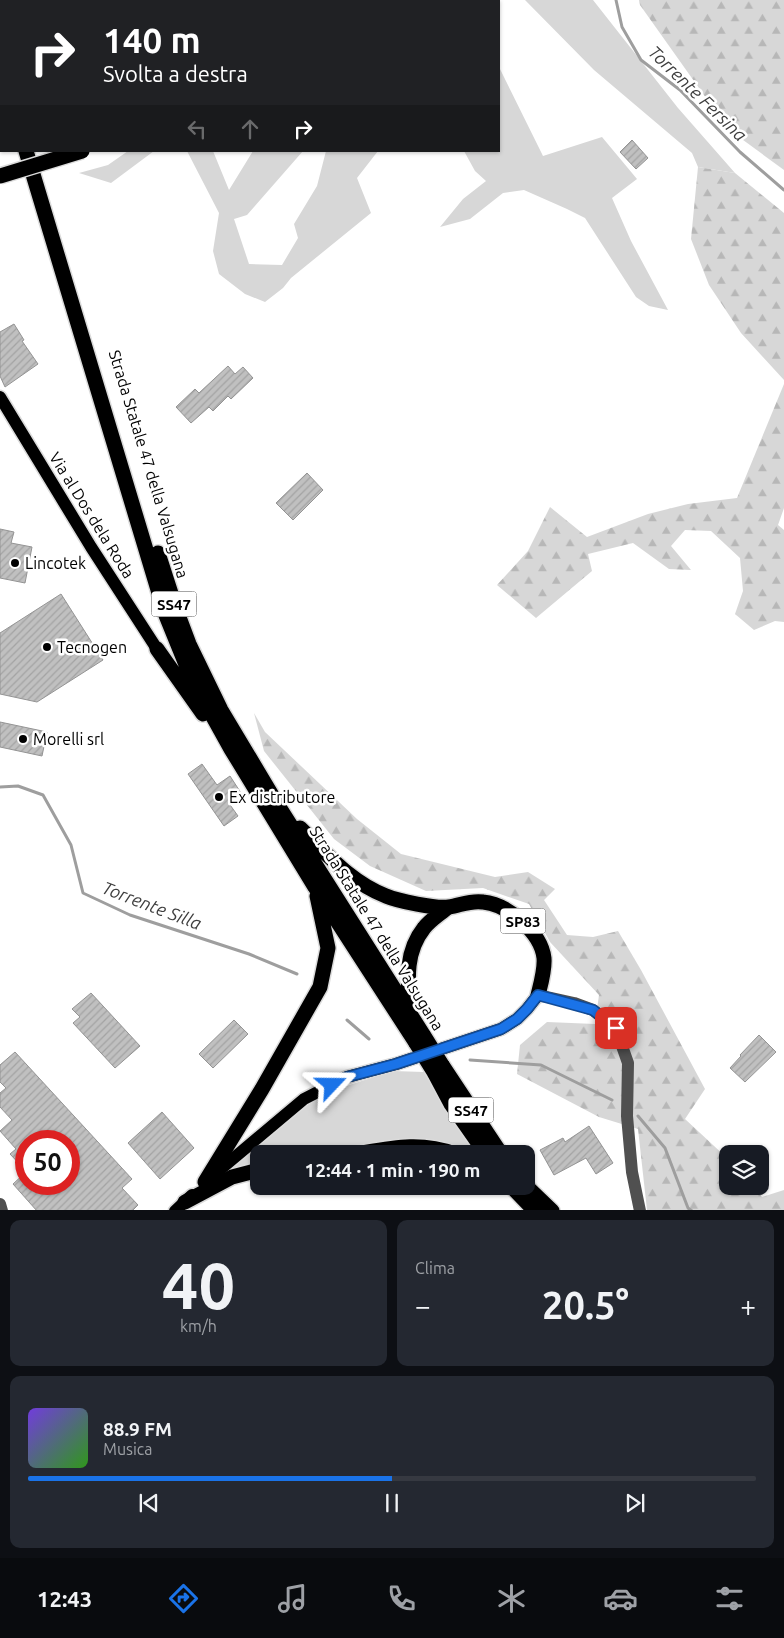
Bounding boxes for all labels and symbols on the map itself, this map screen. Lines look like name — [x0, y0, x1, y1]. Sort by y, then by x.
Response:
water label: Torrente Fersina — [645, 41, 751, 145]
street label: Strada Statale 47 della Valsugana — [106, 348, 192, 580]
street label: Via al Dos dela Roda — [46, 449, 138, 581]
place label: Lincotek — [25, 554, 86, 572]
marker: Lincotek — [9, 557, 21, 569]
road number: SS47 — [152, 592, 196, 616]
place label: Tecnogen — [57, 638, 127, 656]
marker: Tecnogen — [41, 641, 53, 653]
place label: Morelli srl — [33, 730, 104, 748]
marker: Morelli srl — [17, 733, 29, 745]
place label: Ex distributore — [229, 788, 335, 806]
marker: Ex distributore — [213, 791, 225, 803]
street label: Strada Statale 47 della Valsugana — [306, 822, 448, 1034]
water label: Torrente Silla — [100, 877, 205, 933]
road number: SP83 — [500, 908, 546, 934]
pin — [595, 1007, 637, 1049]
position arrow — [305, 1058, 357, 1110]
road number: SS47 — [448, 1098, 494, 1122]
speed limit sign: 50 — [15, 1130, 80, 1195]

